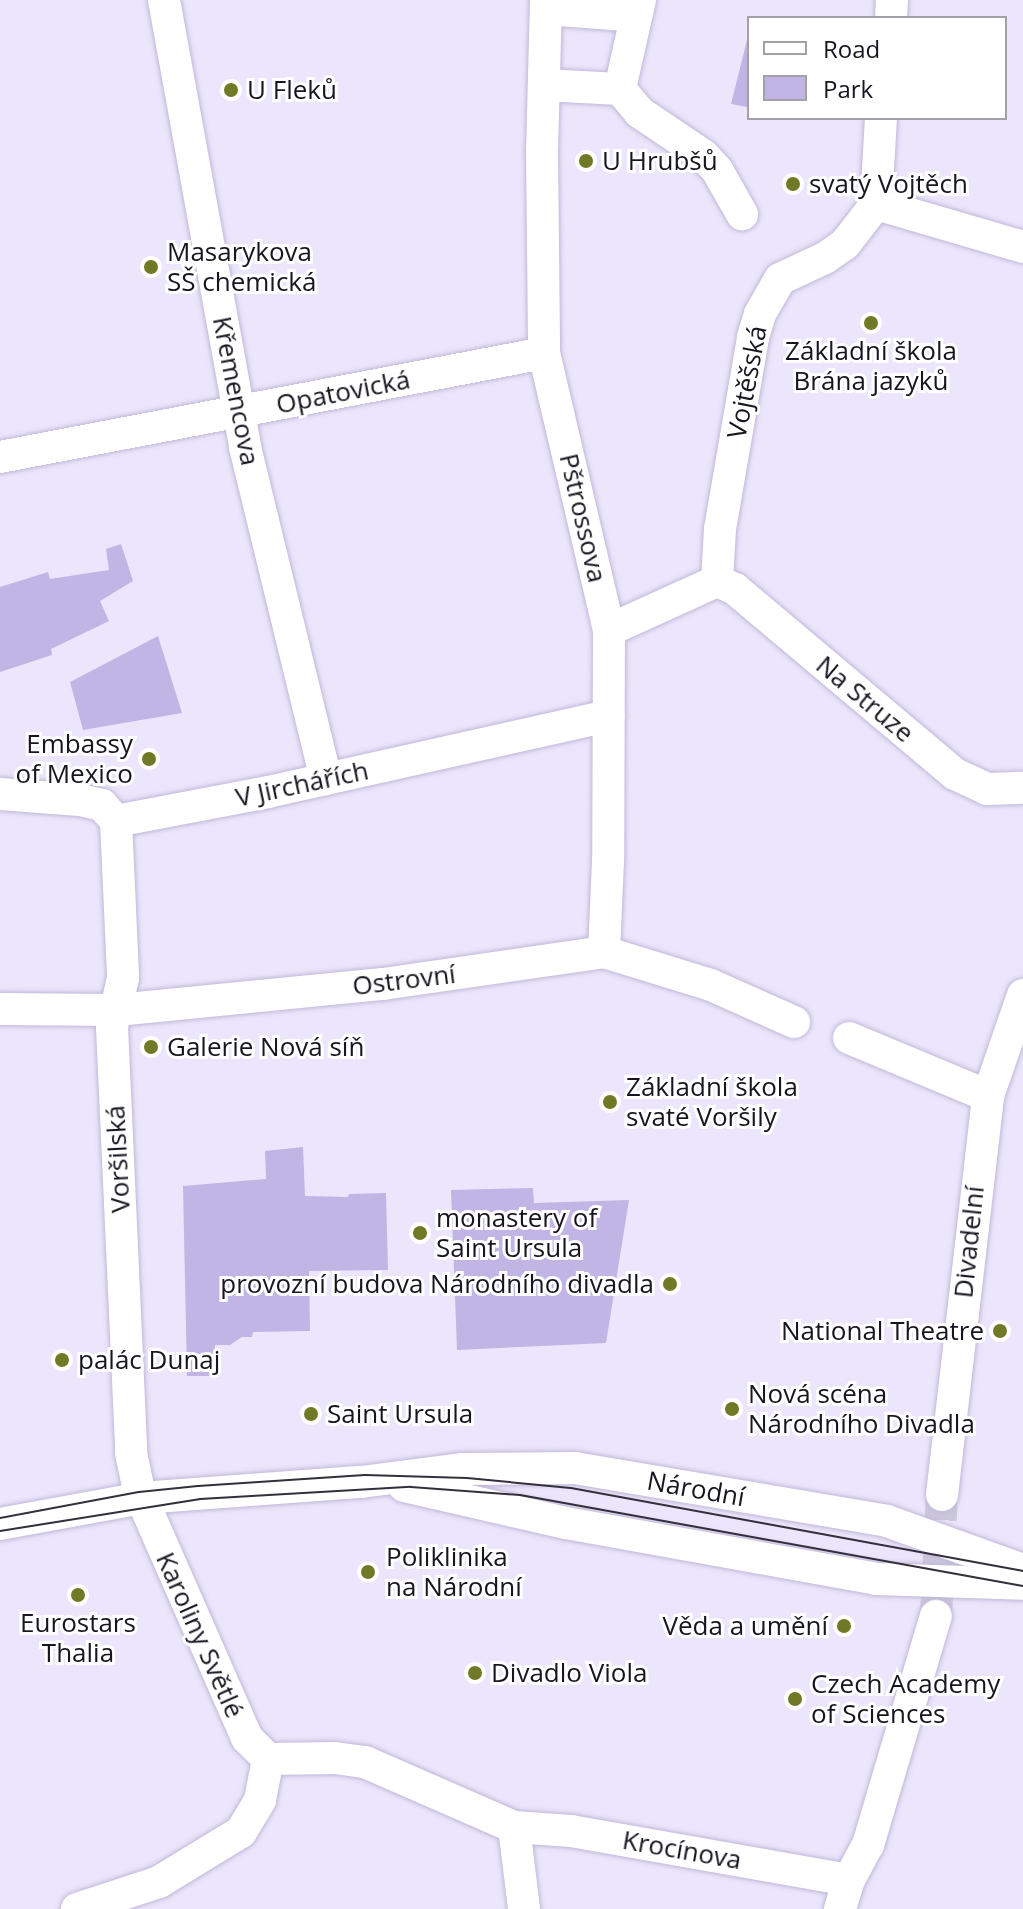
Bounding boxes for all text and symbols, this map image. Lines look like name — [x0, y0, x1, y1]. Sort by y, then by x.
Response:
legend — [747, 16, 1007, 120]
text: Road — [823, 32, 880, 65]
text: Park — [823, 72, 873, 105]
place label: U Fleků — [247, 74, 337, 106]
marker: U Fleků — [222, 81, 240, 99]
place label: U Hrubšů — [602, 145, 718, 177]
marker: U Hrubšů — [577, 152, 595, 170]
place label: svatý Vojtěch — [809, 168, 968, 200]
marker: svatý Vojtěch — [784, 175, 802, 193]
place label: Masarykova SŠ chemická — [167, 236, 316, 298]
marker: Masarykova SŠ chemická — [142, 258, 160, 276]
street label: Křemencova — [206, 314, 266, 468]
marker: Základní škola Brána jazyků — [862, 314, 880, 332]
street label: Vojtěšská — [721, 323, 773, 441]
place label: Základní škola Brána jazyků — [785, 335, 957, 396]
street label: Opatovická — [273, 364, 413, 420]
street label: Pštrossova — [553, 450, 613, 586]
street label: Na Struze — [810, 649, 920, 749]
place label: Embassy of Mexico — [16, 728, 133, 790]
marker: Embassy of Mexico — [140, 750, 158, 768]
street label: V Jirchářích — [233, 755, 371, 813]
street label: Ostrovní — [351, 958, 457, 1002]
place label: Galerie Nová síň — [167, 1031, 364, 1063]
marker: Galerie Nová síň — [142, 1038, 160, 1056]
place label: Základní škola svaté Voršily — [626, 1071, 798, 1132]
marker: Základní škola svaté Voršily — [601, 1093, 619, 1111]
street label: Voršilská — [100, 1104, 136, 1214]
street label: Divadelní — [948, 1184, 990, 1300]
place label: monastery of Saint Ursula — [436, 1202, 597, 1264]
marker: monastery of Saint Ursula — [411, 1224, 429, 1242]
place label: provozní budova Národního divadla — [220, 1268, 654, 1300]
marker: provozní budova Národního divadla — [661, 1275, 679, 1293]
place label: National Theatre — [781, 1315, 984, 1347]
marker: National Theatre — [991, 1322, 1009, 1340]
place label: palác Dunaj — [78, 1344, 220, 1376]
marker: palác Dunaj — [53, 1351, 71, 1369]
place label: Nová scéna Národního Divadla — [748, 1378, 975, 1440]
place label: Saint Ursula — [327, 1398, 473, 1430]
marker: Nová scéna Národního Divadla — [723, 1400, 741, 1418]
marker: Saint Ursula — [302, 1405, 320, 1423]
street label: Národní — [645, 1465, 747, 1513]
place label: Poliklinika na Národní — [386, 1541, 522, 1602]
street label: Karoliny Světlé — [150, 1547, 250, 1723]
marker: Poliklinika na Národní — [357, 1561, 379, 1583]
marker: Eurostars Thalia — [69, 1586, 87, 1604]
place label: Eurostars Thalia — [20, 1607, 136, 1668]
place label: Věda a umění — [662, 1610, 828, 1642]
marker: Věda a umění — [835, 1617, 853, 1635]
place label: Divadlo Viola — [491, 1657, 647, 1689]
marker: Divadlo Viola — [466, 1664, 484, 1682]
place label: Czech Academy of Sciences — [811, 1668, 1000, 1730]
marker: Czech Academy of Sciences — [786, 1690, 804, 1708]
street label: Krocínova — [620, 1824, 744, 1876]

